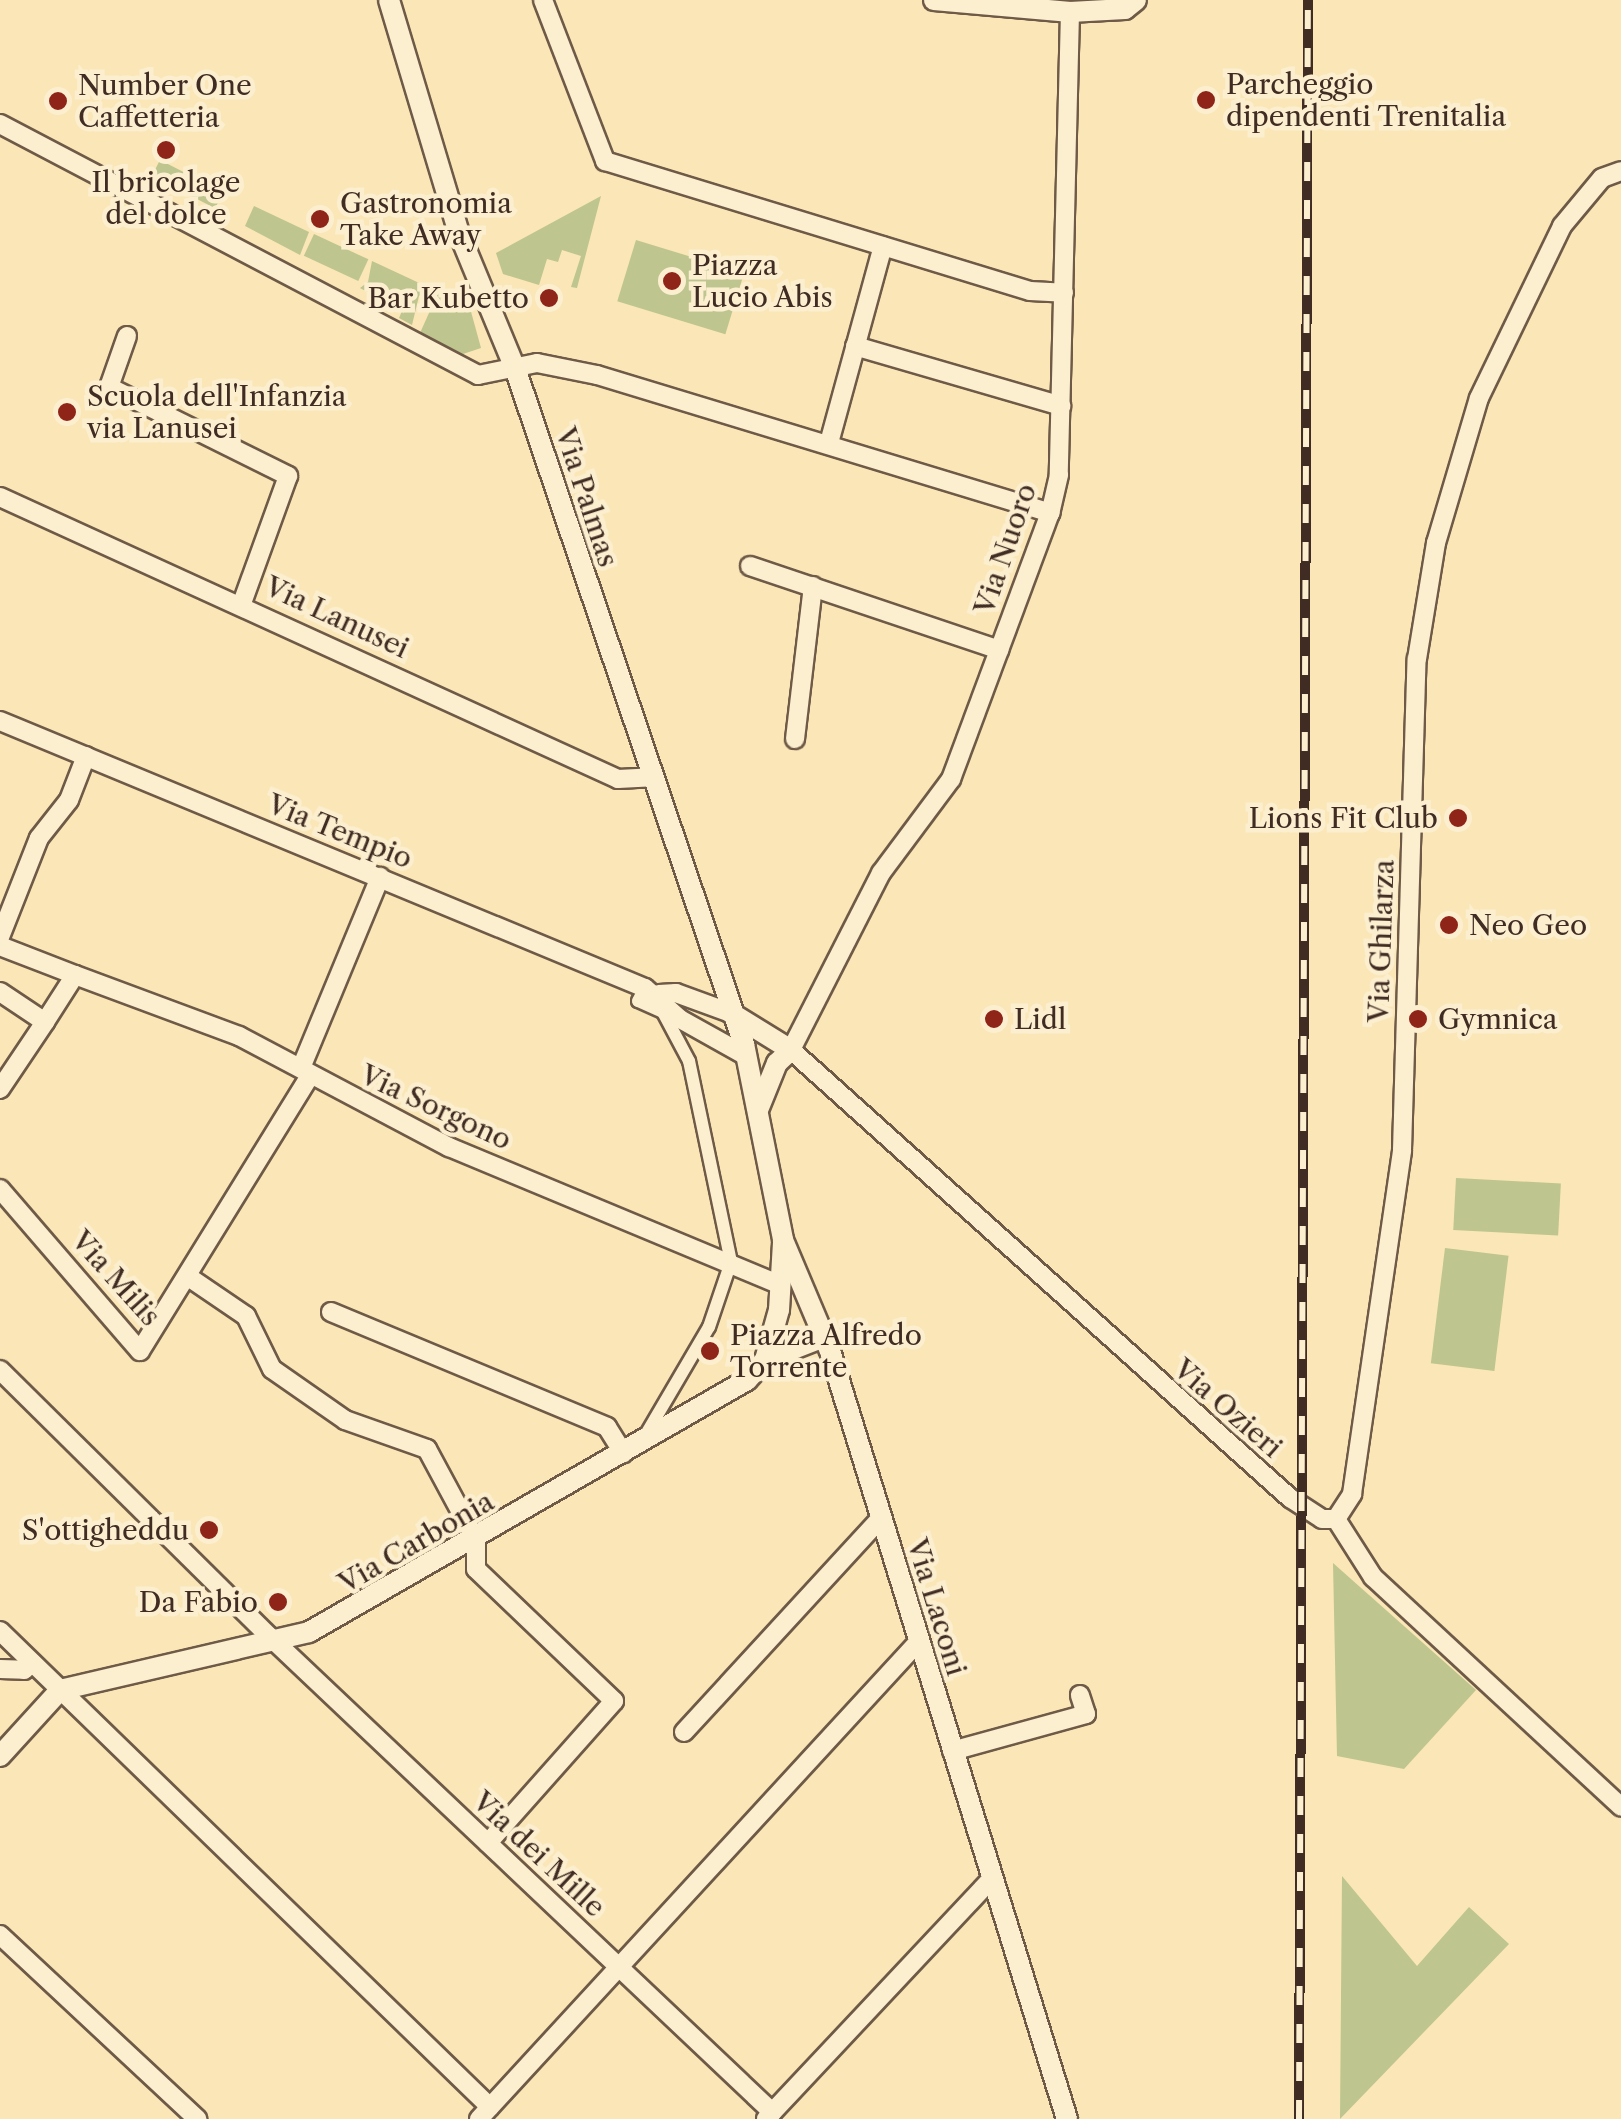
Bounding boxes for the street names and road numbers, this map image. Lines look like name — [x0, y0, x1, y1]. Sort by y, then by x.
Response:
street label: Via Palmas — [549, 423, 625, 571]
street label: Via Nuoro — [967, 479, 1043, 619]
street label: Via Lanusei — [260, 569, 414, 665]
street label: Via Tempio — [262, 787, 418, 875]
street label: Via Ghilarza — [1361, 859, 1401, 1023]
street label: Via Sorgono — [355, 1057, 517, 1157]
street label: Via Milis — [64, 1223, 168, 1333]
street label: Via Ozieri — [1167, 1352, 1289, 1464]
street label: Via Carbonia — [332, 1484, 500, 1600]
street label: Via Laconi — [900, 1534, 974, 1680]
street label: Via dei Mille — [466, 1784, 612, 1924]

